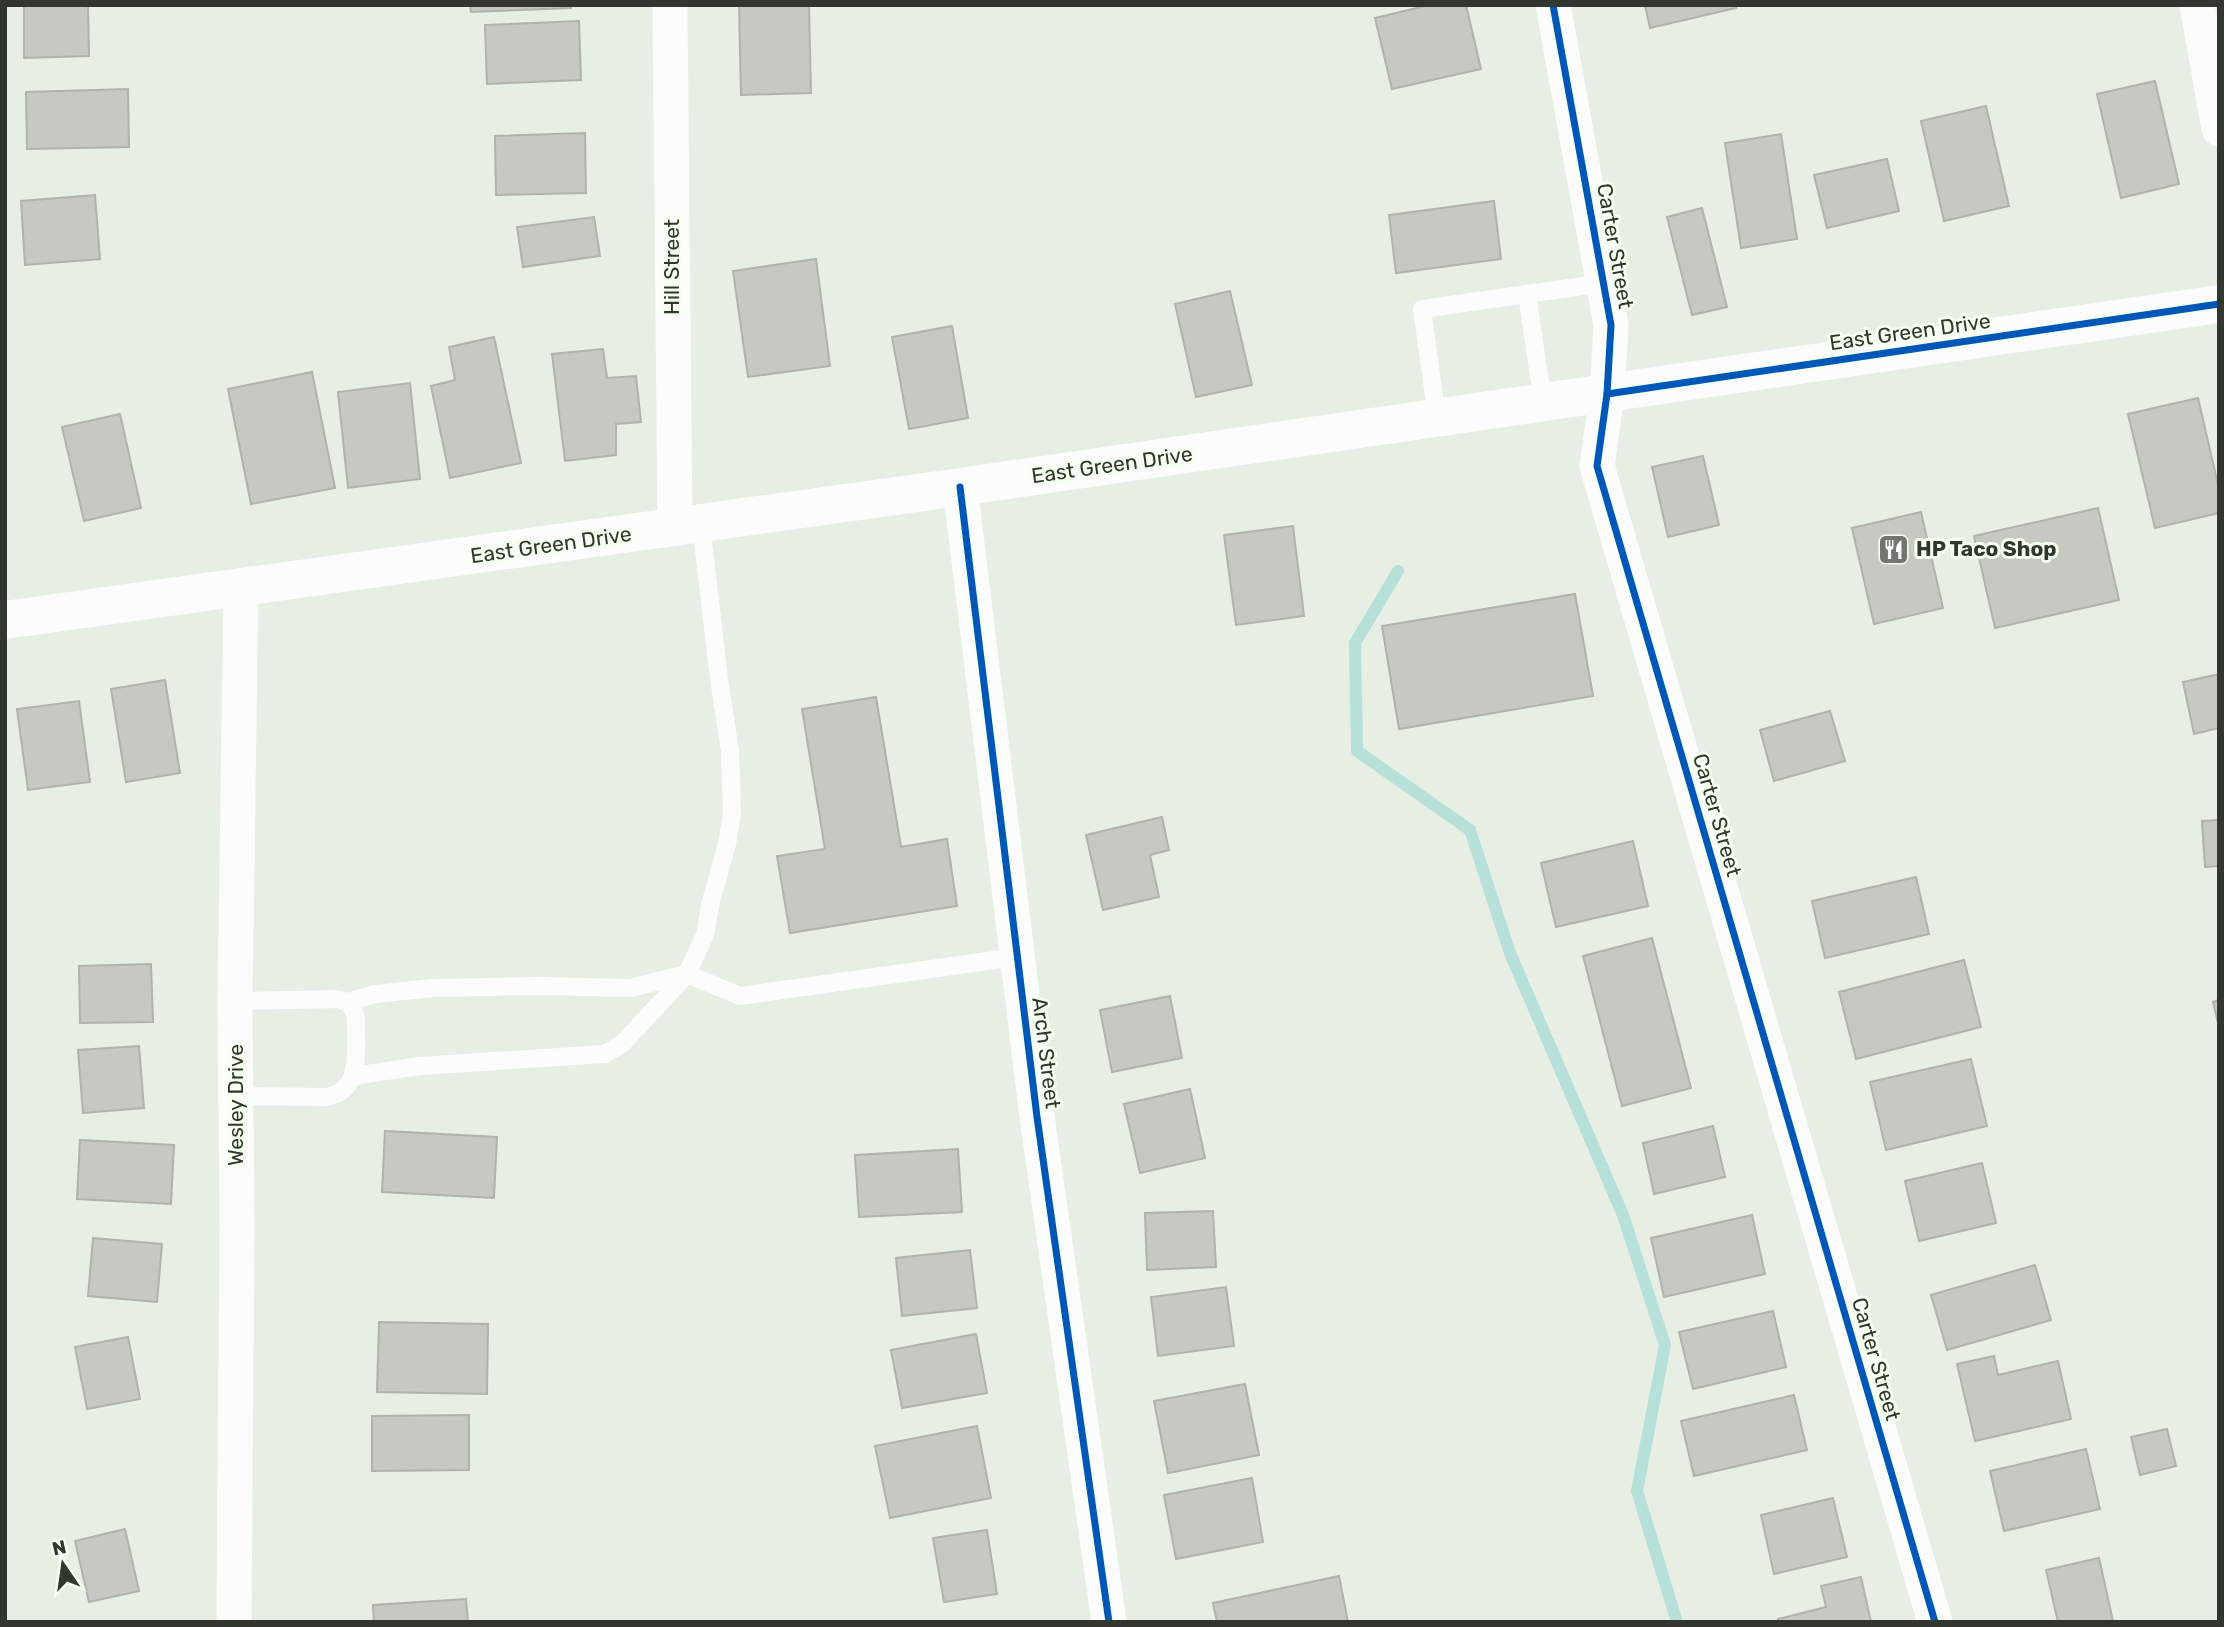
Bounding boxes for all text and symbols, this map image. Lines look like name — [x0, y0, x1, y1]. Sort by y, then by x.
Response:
street label: Carter Street — [1592, 181, 1639, 311]
street label: Hill Street — [659, 219, 684, 315]
street label: East Green Drive — [1828, 308, 1992, 355]
street label: East Green Drive — [1030, 441, 1194, 488]
street label: East Green Drive — [469, 521, 633, 568]
restaurant icon: HP Taco Shop — [1876, 532, 1910, 566]
place label: HP Taco Shop — [1916, 536, 2057, 561]
street label: Carter Street — [1688, 750, 1747, 879]
street label: Arch Street — [1027, 996, 1066, 1110]
street label: Wesley Drive — [223, 1044, 248, 1166]
street label: Carter Street — [1847, 1294, 1906, 1423]
north arrow — [28, 1529, 98, 1599]
text: N — [50, 1535, 69, 1561]

